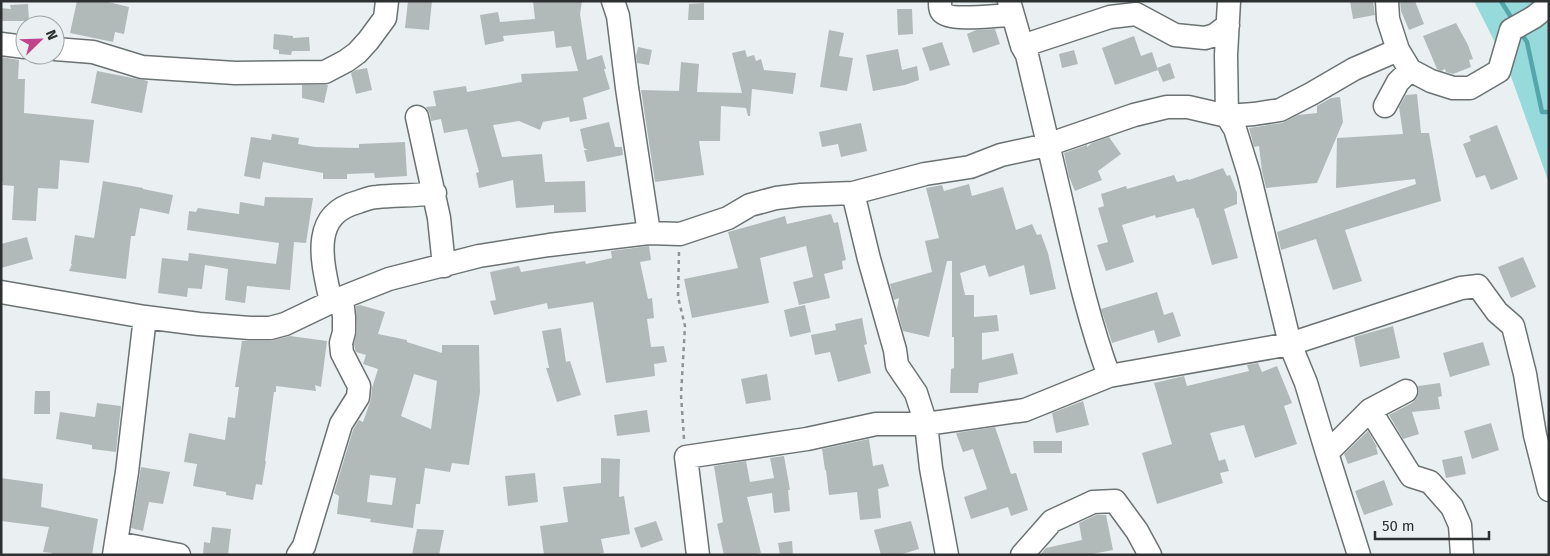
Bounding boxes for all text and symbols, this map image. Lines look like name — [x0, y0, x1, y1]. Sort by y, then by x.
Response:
north arrow — [15, 15, 65, 65]
text: N — [42, 28, 61, 43]
scale bar — [1375, 508, 1489, 540]
text: 50 m — [1382, 517, 1415, 535]

